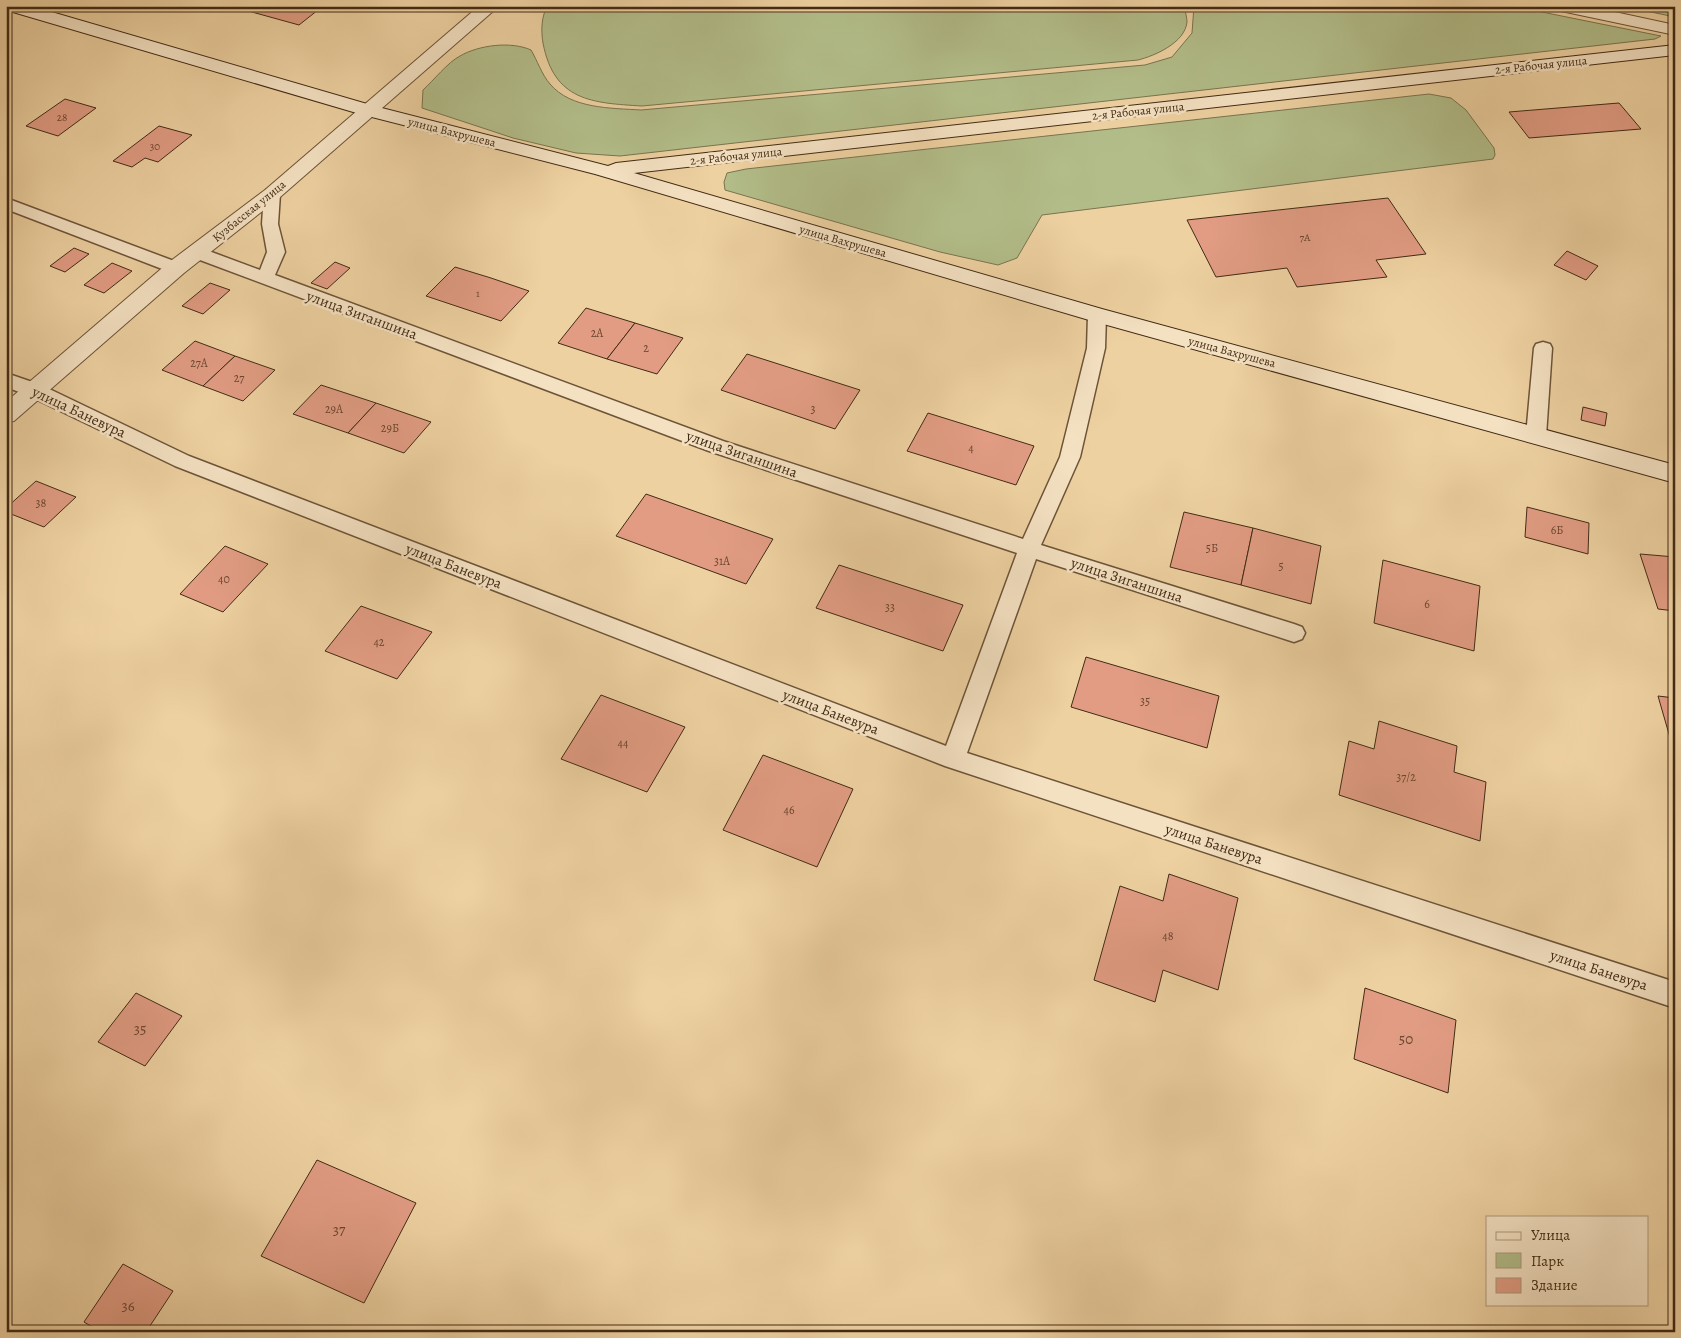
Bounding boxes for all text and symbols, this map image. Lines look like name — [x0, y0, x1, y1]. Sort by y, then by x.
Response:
street label: 2-я Рабочая улица — [1494, 52, 1588, 78]
street label: 2-я Рабочая улица — [1091, 98, 1185, 124]
house number: 28 — [57, 110, 67, 125]
street label: улица Вахрушева — [406, 113, 498, 151]
house number: 30 — [150, 139, 160, 154]
street label: 2-я Рабочая улица — [689, 143, 783, 169]
street label: Кузбасская улица — [209, 176, 289, 246]
street label: улица Вахрушева — [797, 221, 889, 261]
house number: 7А — [1299, 230, 1311, 245]
street label: улица Зиганшина — [303, 285, 420, 344]
house number: 1 — [476, 286, 480, 301]
house number: 2А — [591, 325, 604, 341]
street label: улица Вахрушева — [1186, 332, 1278, 371]
house number: 2 — [643, 340, 649, 356]
house number: 27А — [190, 355, 209, 371]
house number: 27 — [234, 370, 245, 386]
street label: улица Баневура — [28, 381, 129, 443]
house number: 29А — [325, 401, 344, 417]
house number: 3 — [811, 401, 816, 417]
house number: 29Б — [381, 420, 399, 436]
street label: улица Зиганшина — [683, 425, 800, 482]
house number: 4 — [968, 440, 974, 456]
house number: 38 — [36, 495, 47, 511]
house number: 6Б — [1551, 522, 1563, 538]
street label: улица Баневура — [402, 538, 505, 594]
house number: 5Б — [1206, 540, 1218, 556]
street label: улица Зиганшина — [1068, 552, 1186, 608]
house number: 31А — [714, 553, 731, 569]
house number: 5 — [1278, 558, 1284, 574]
house number: 40 — [218, 571, 230, 587]
house number: 6 — [1424, 596, 1430, 612]
house number: 33 — [885, 599, 895, 615]
house number: 42 — [373, 634, 385, 650]
street label: улица Баневура — [779, 684, 882, 740]
house number: 35 — [1140, 693, 1150, 709]
house number: 44 — [618, 735, 629, 751]
house number: 37/2 — [1396, 769, 1416, 785]
house number: 46 — [784, 802, 795, 818]
street label: улица Баневура — [1162, 819, 1265, 869]
house number: 48 — [1162, 928, 1174, 944]
street label: улица Баневура — [1547, 945, 1650, 995]
house number: 35 — [134, 1019, 146, 1039]
house number: 50 — [1399, 1029, 1413, 1049]
legend — [1486, 1216, 1648, 1306]
house number: 37 — [333, 1220, 346, 1240]
text: Улица — [1531, 1225, 1570, 1245]
text: Парк — [1531, 1251, 1564, 1271]
text: Здание — [1531, 1275, 1578, 1295]
house number: 36 — [121, 1296, 135, 1316]

